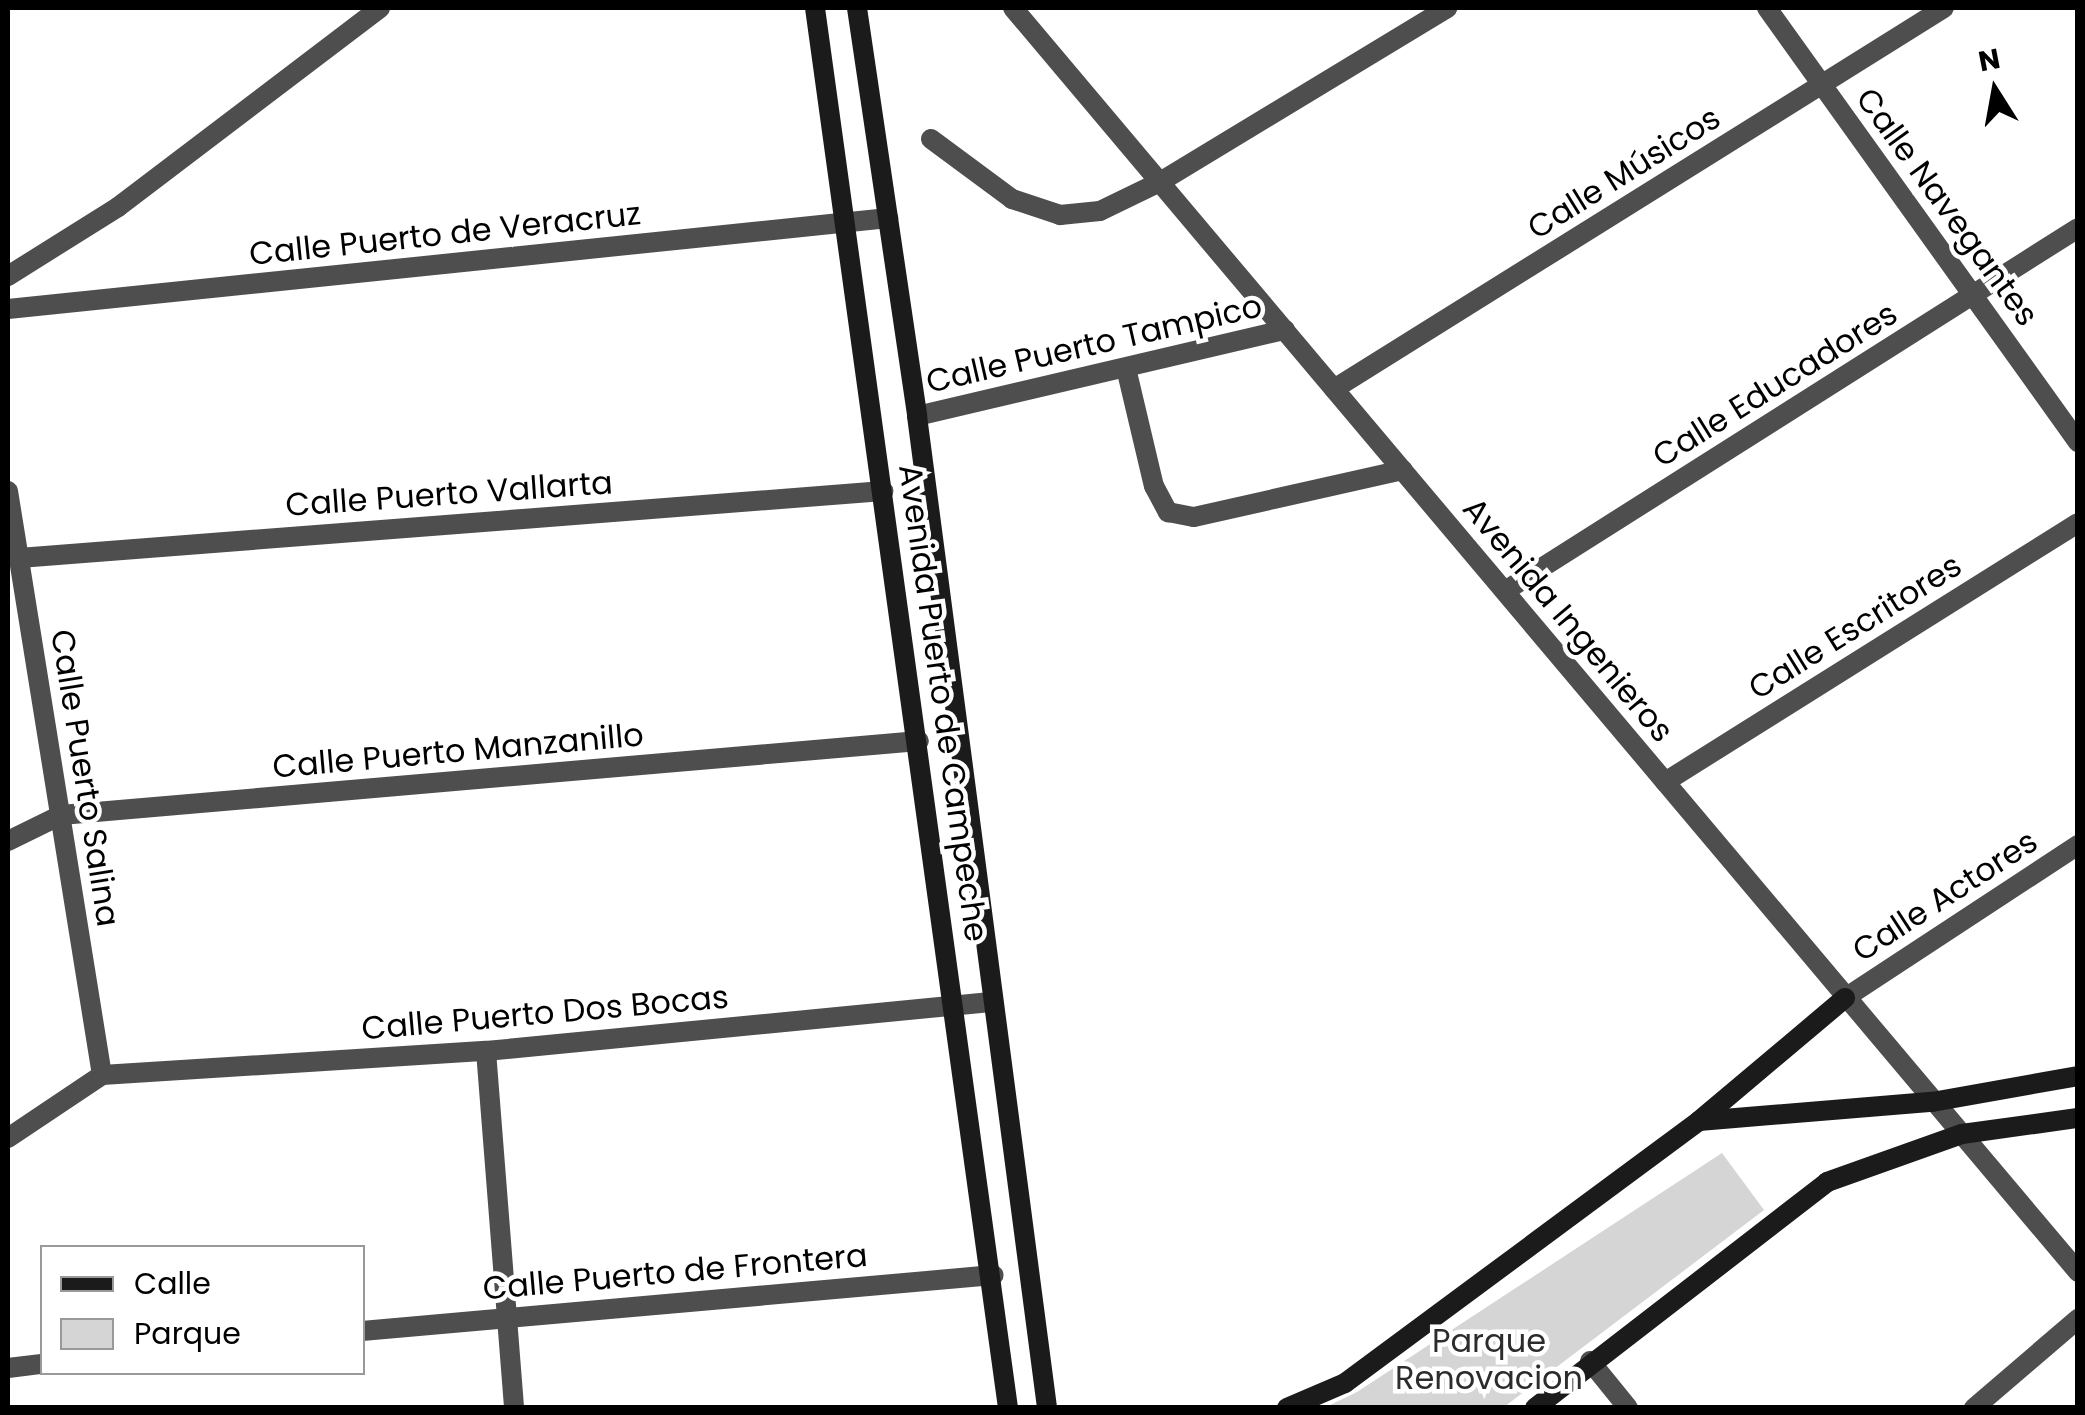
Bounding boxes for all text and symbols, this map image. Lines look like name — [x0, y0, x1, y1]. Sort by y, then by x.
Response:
text: N — [1975, 39, 2003, 81]
north arrow — [1945, 40, 2045, 140]
street label: Calle Navegantes — [1848, 81, 2046, 333]
street label: Calle Músicos — [1521, 99, 1727, 247]
street label: Calle Puerto de Veracruz — [247, 194, 643, 274]
street label: Calle Puerto Tampico — [922, 287, 1266, 401]
street label: Calle Educadores — [1646, 294, 1904, 476]
street label: Avenida Puerto de Campeche — [890, 462, 996, 944]
street label: Calle Puerto Vallarta — [284, 463, 614, 525]
street label: Avenida Ingenieros — [1455, 490, 1681, 750]
street label: Calle Escritores — [1742, 546, 1968, 708]
street label: Calle Puerto Salina — [43, 627, 127, 929]
street label: Calle Puerto Manzanillo — [271, 716, 645, 786]
street label: Calle Actores — [1846, 822, 2044, 970]
street label: Calle Puerto Dos Bocas — [360, 978, 730, 1048]
street label: Calle Puerto de Frontera — [481, 1236, 869, 1308]
legend — [40, 1245, 365, 1375]
text: Calle — [134, 1262, 211, 1305]
text: Parque — [134, 1312, 241, 1355]
park label: Parque Renovacion — [1395, 1323, 1583, 1398]

